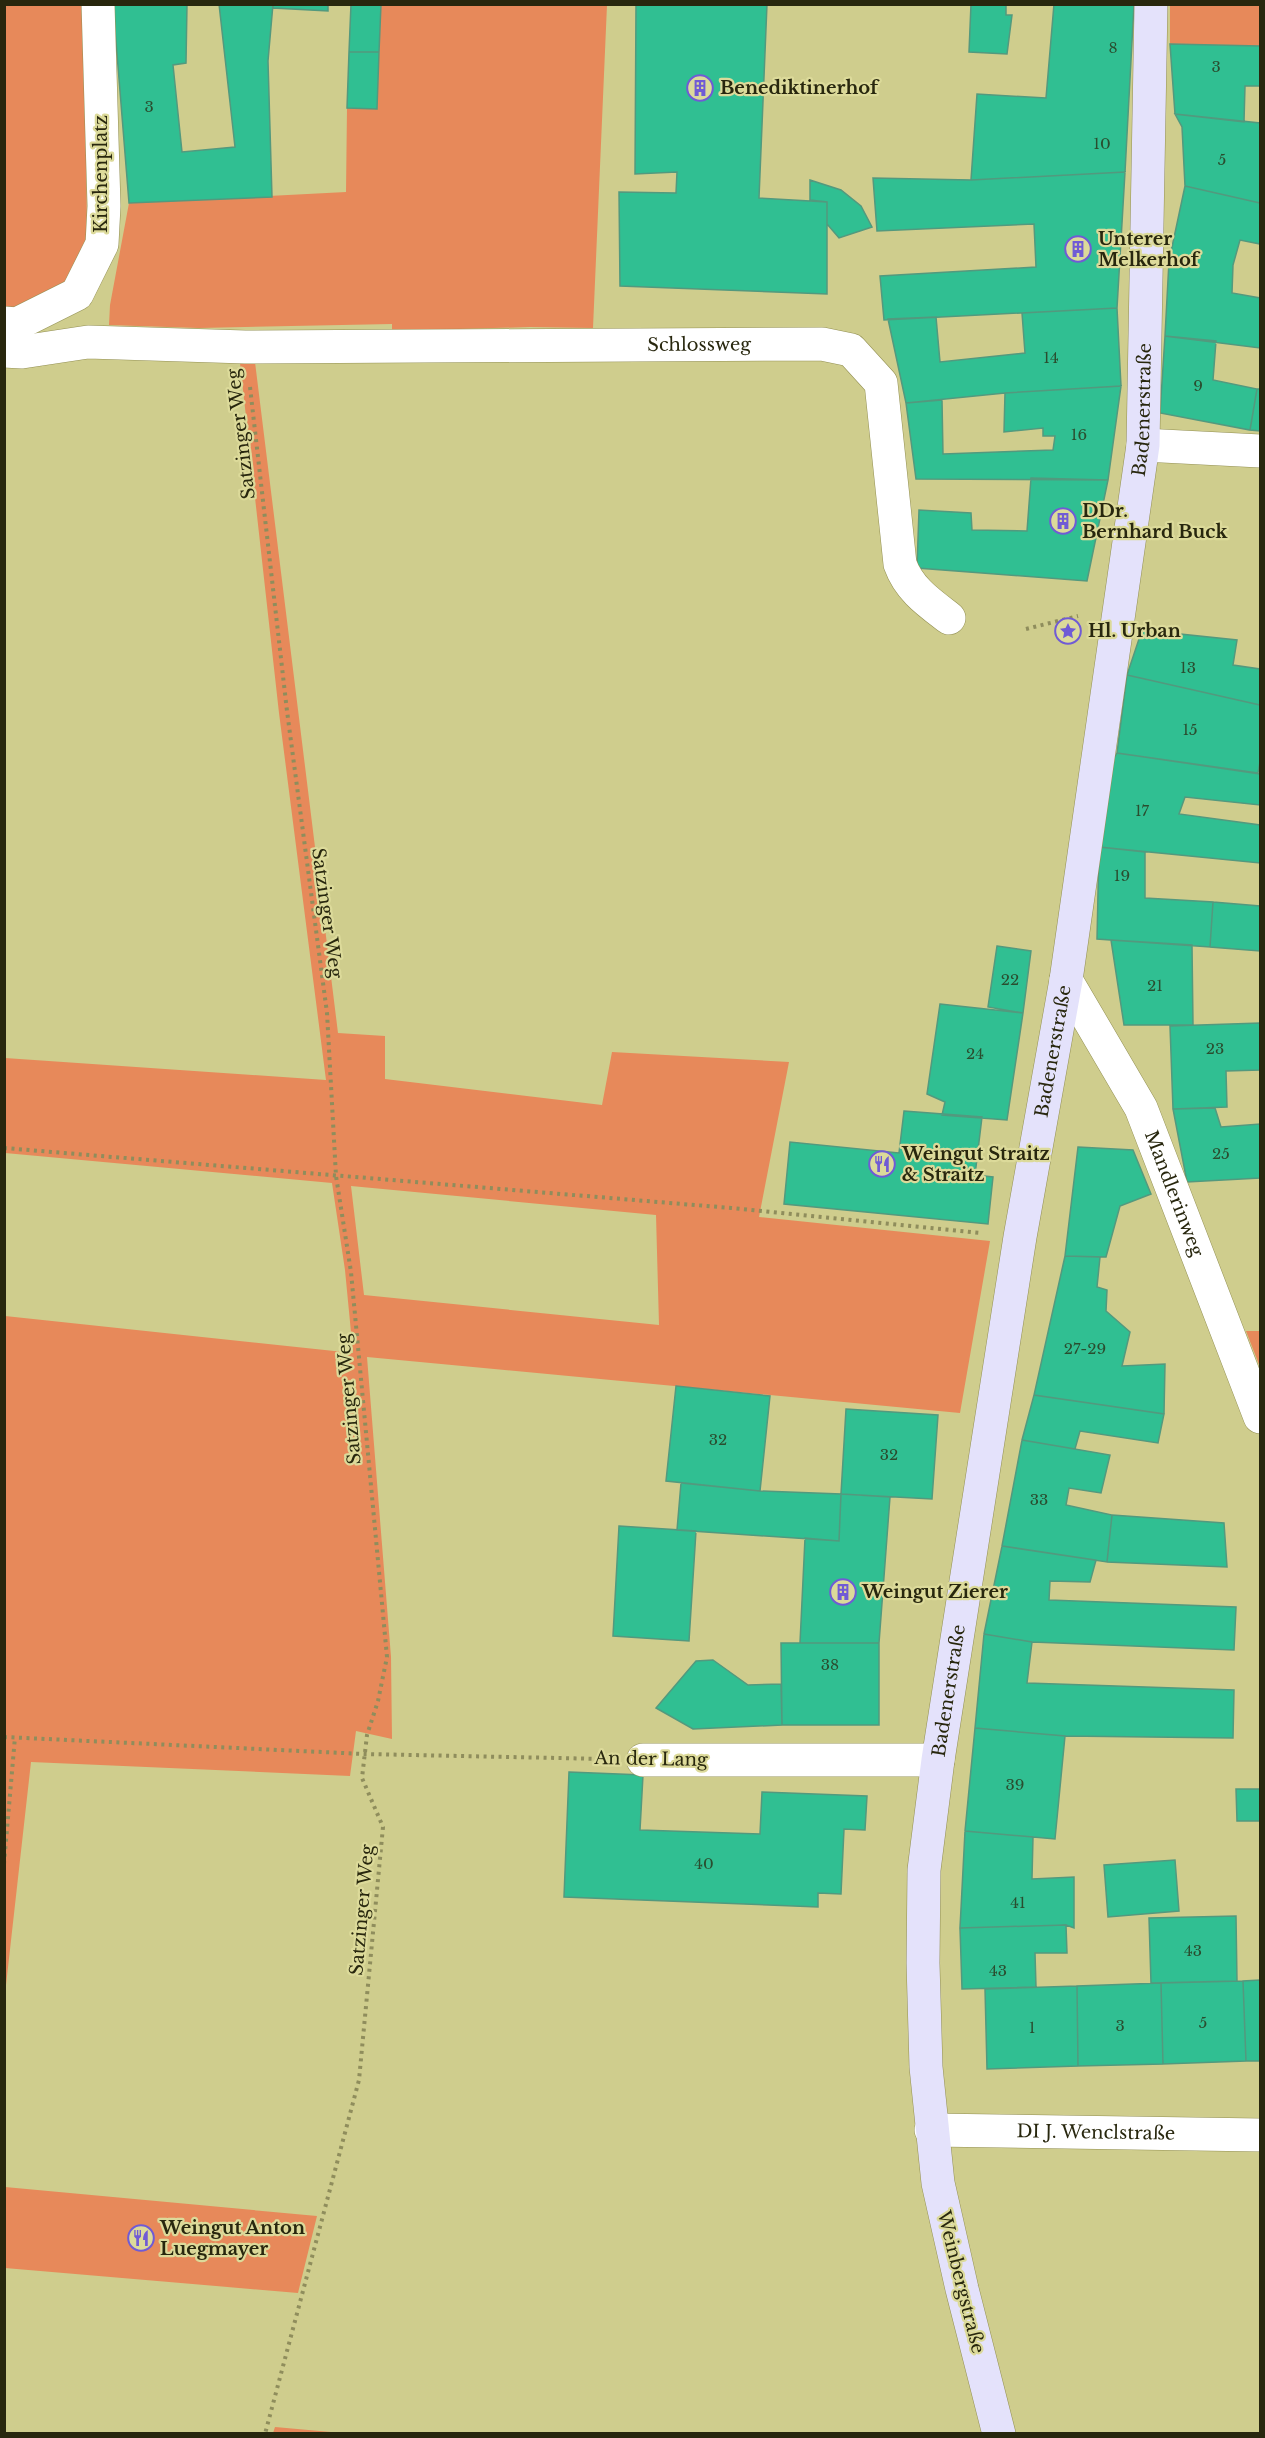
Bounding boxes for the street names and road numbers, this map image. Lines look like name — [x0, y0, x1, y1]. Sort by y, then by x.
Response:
street label: Kirchenplatz — [90, 115, 112, 233]
street label: Schlossweg — [647, 333, 751, 356]
street label: Badenerstraße — [1128, 343, 1156, 478]
street label: Satzinger Weg — [222, 367, 260, 501]
street label: Satzinger Weg — [307, 846, 347, 980]
street label: Badenerstraße — [1031, 983, 1076, 1119]
street label: Mandlerinweg — [1140, 1127, 1208, 1260]
street label: Satzinger Weg — [332, 1332, 366, 1465]
street label: Badenerstraße — [928, 1623, 970, 1759]
street label: An der Lang — [593, 1747, 708, 1771]
street label: Satzinger Weg — [345, 1843, 379, 1976]
street label: DI J. Wenclstraße — [1017, 2120, 1175, 2145]
street label: Weinbergstraße — [932, 2207, 989, 2356]

